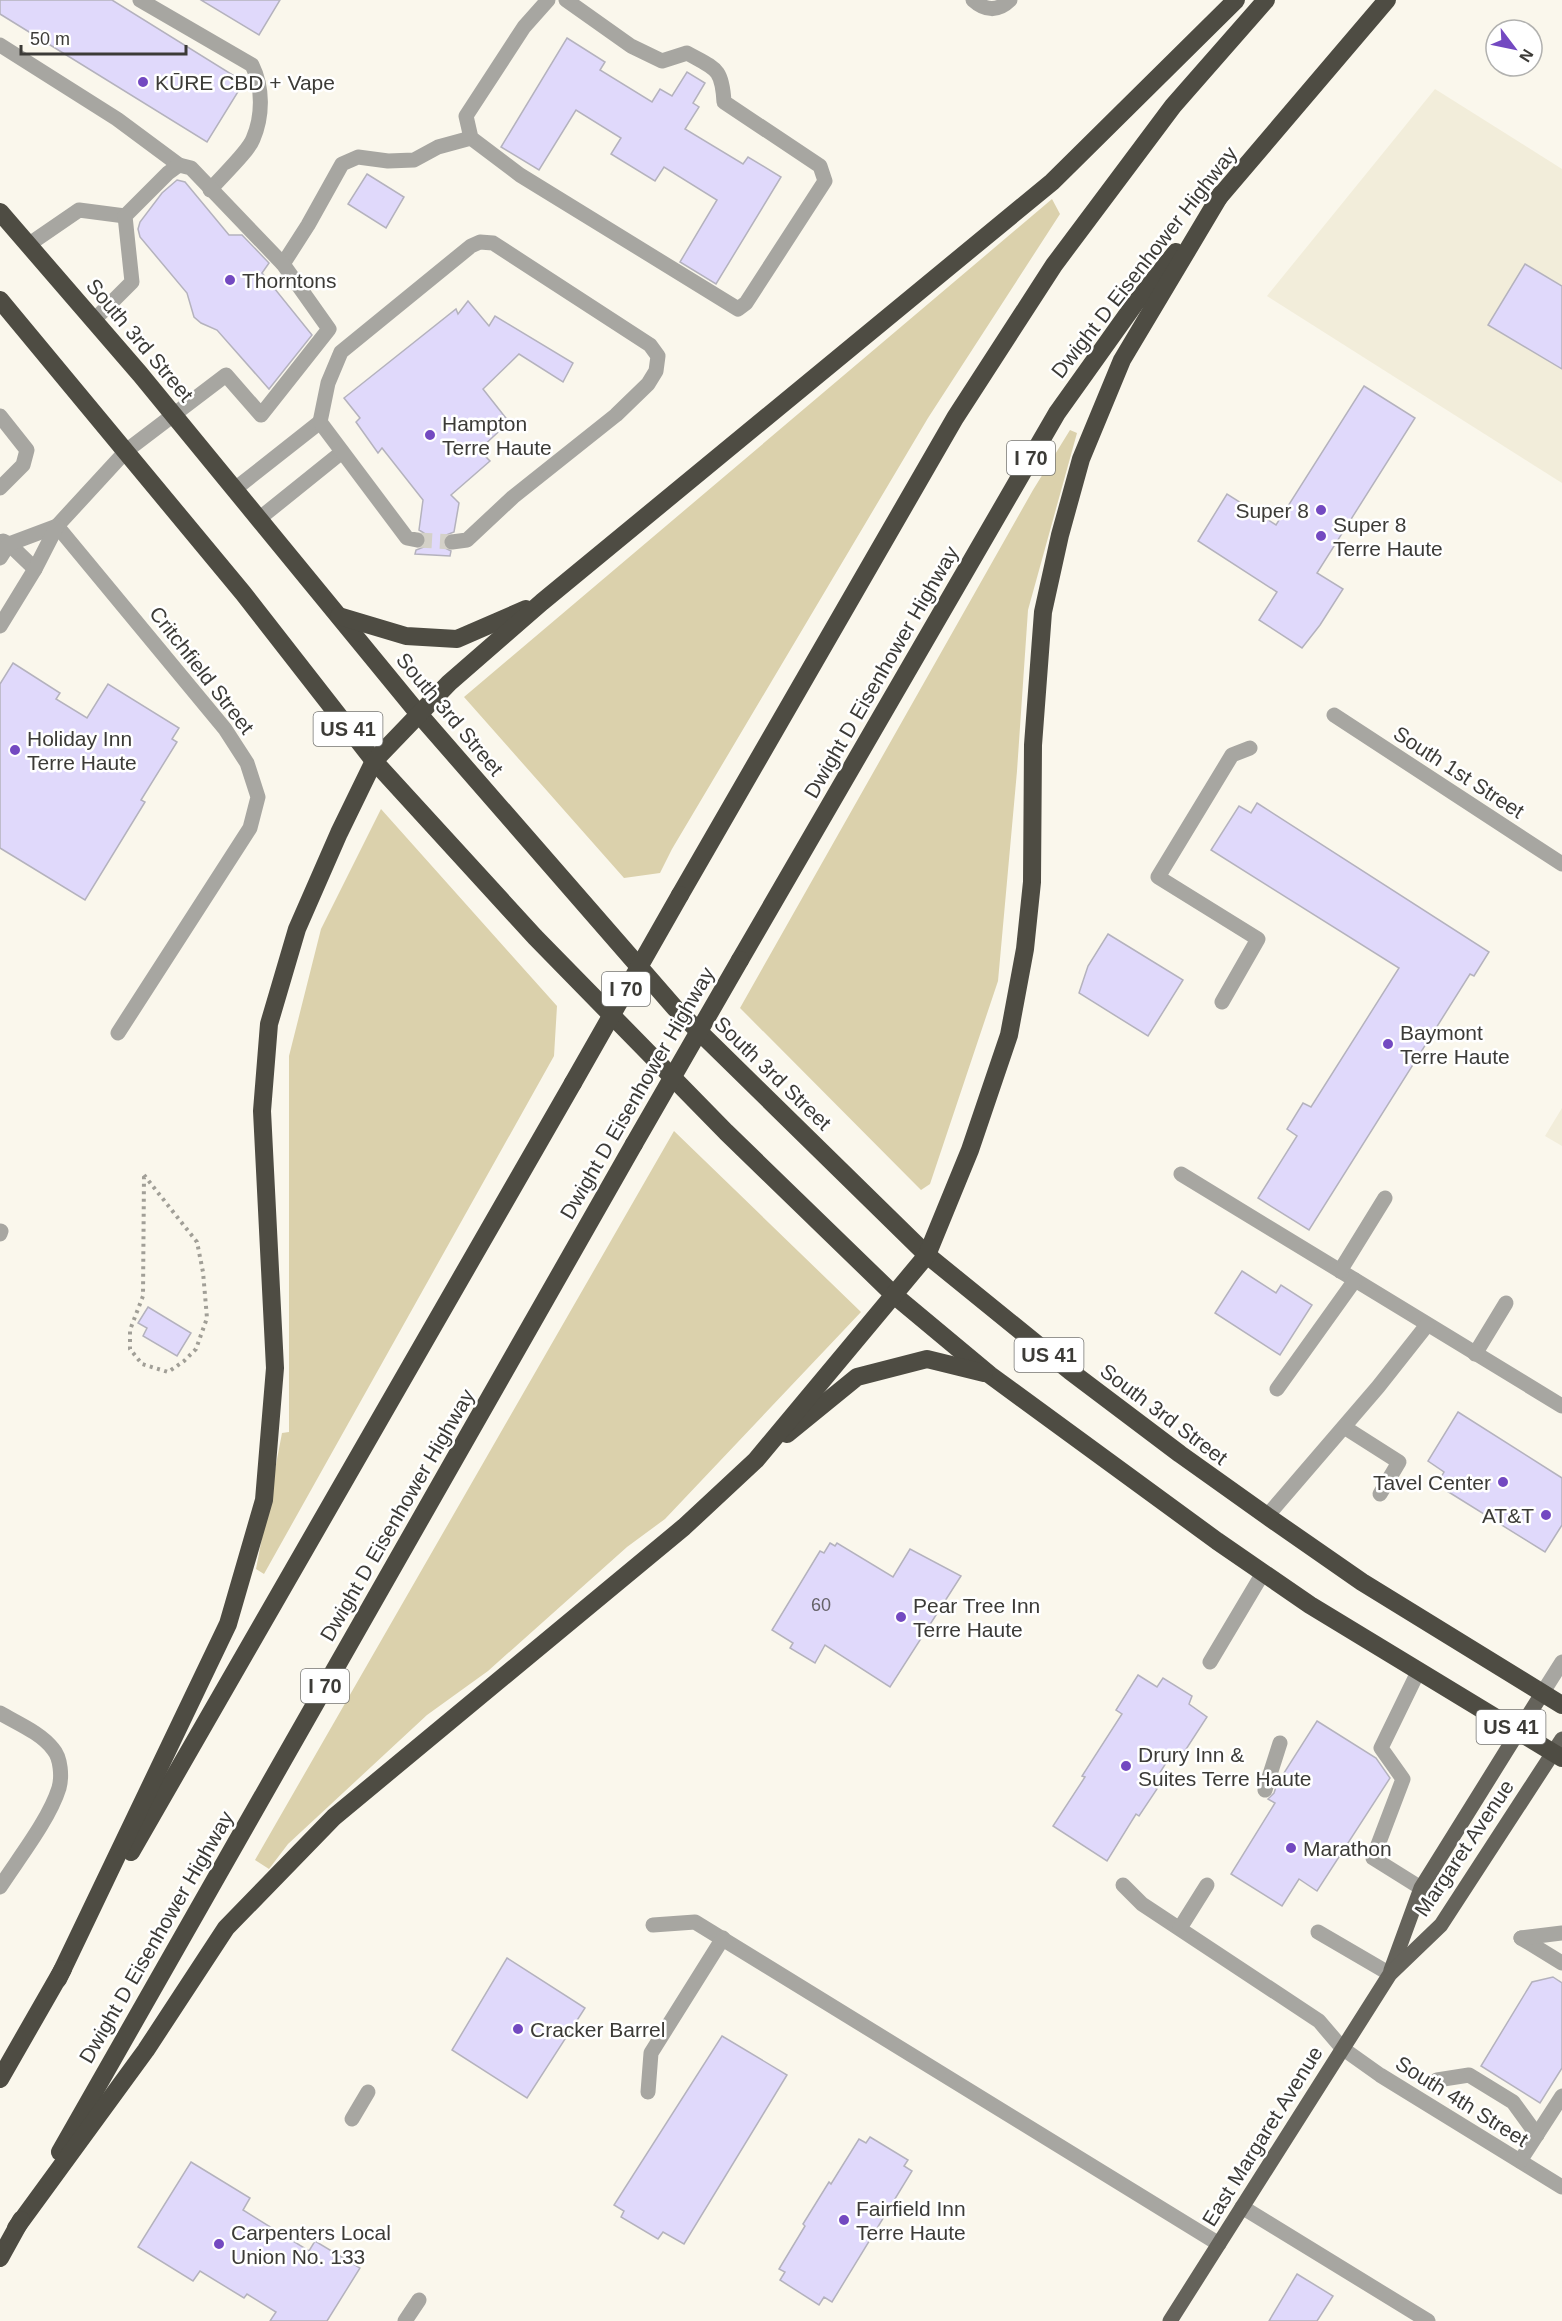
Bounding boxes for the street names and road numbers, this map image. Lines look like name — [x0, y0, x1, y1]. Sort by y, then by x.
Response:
street label: Dwight D Eisenhower Highway — [1047, 141, 1242, 382]
street label: South 3rd Street — [82, 274, 198, 406]
road number: I 70 — [1007, 441, 1055, 475]
street label: Dwight D Eisenhower Highway — [799, 541, 963, 802]
street label: Critchfield Street — [145, 602, 259, 738]
street label: South 3rd Street — [392, 648, 508, 780]
road number: US 41 — [314, 712, 382, 746]
street label: South 1st Street — [1390, 721, 1529, 823]
street label: Dwight D Eisenhower Highway — [555, 962, 719, 1223]
road number: I 70 — [602, 972, 650, 1006]
street label: South 3rd Street — [710, 1012, 836, 1134]
road number: US 41 — [1014, 1338, 1084, 1372]
street label: South 3rd Street — [1096, 1359, 1232, 1469]
street label: Dwight D Eisenhower Highway — [315, 1384, 479, 1645]
road number: I 70 — [301, 1669, 349, 1703]
road number: US 41 — [1476, 1710, 1546, 1744]
street label: Margaret Avenue — [1410, 1775, 1518, 1921]
street label: Dwight D Eisenhower Highway — [74, 1806, 238, 2067]
street label: East Margaret Avenue — [1197, 2042, 1327, 2230]
street label: South 4th Street — [1392, 2051, 1533, 2151]

